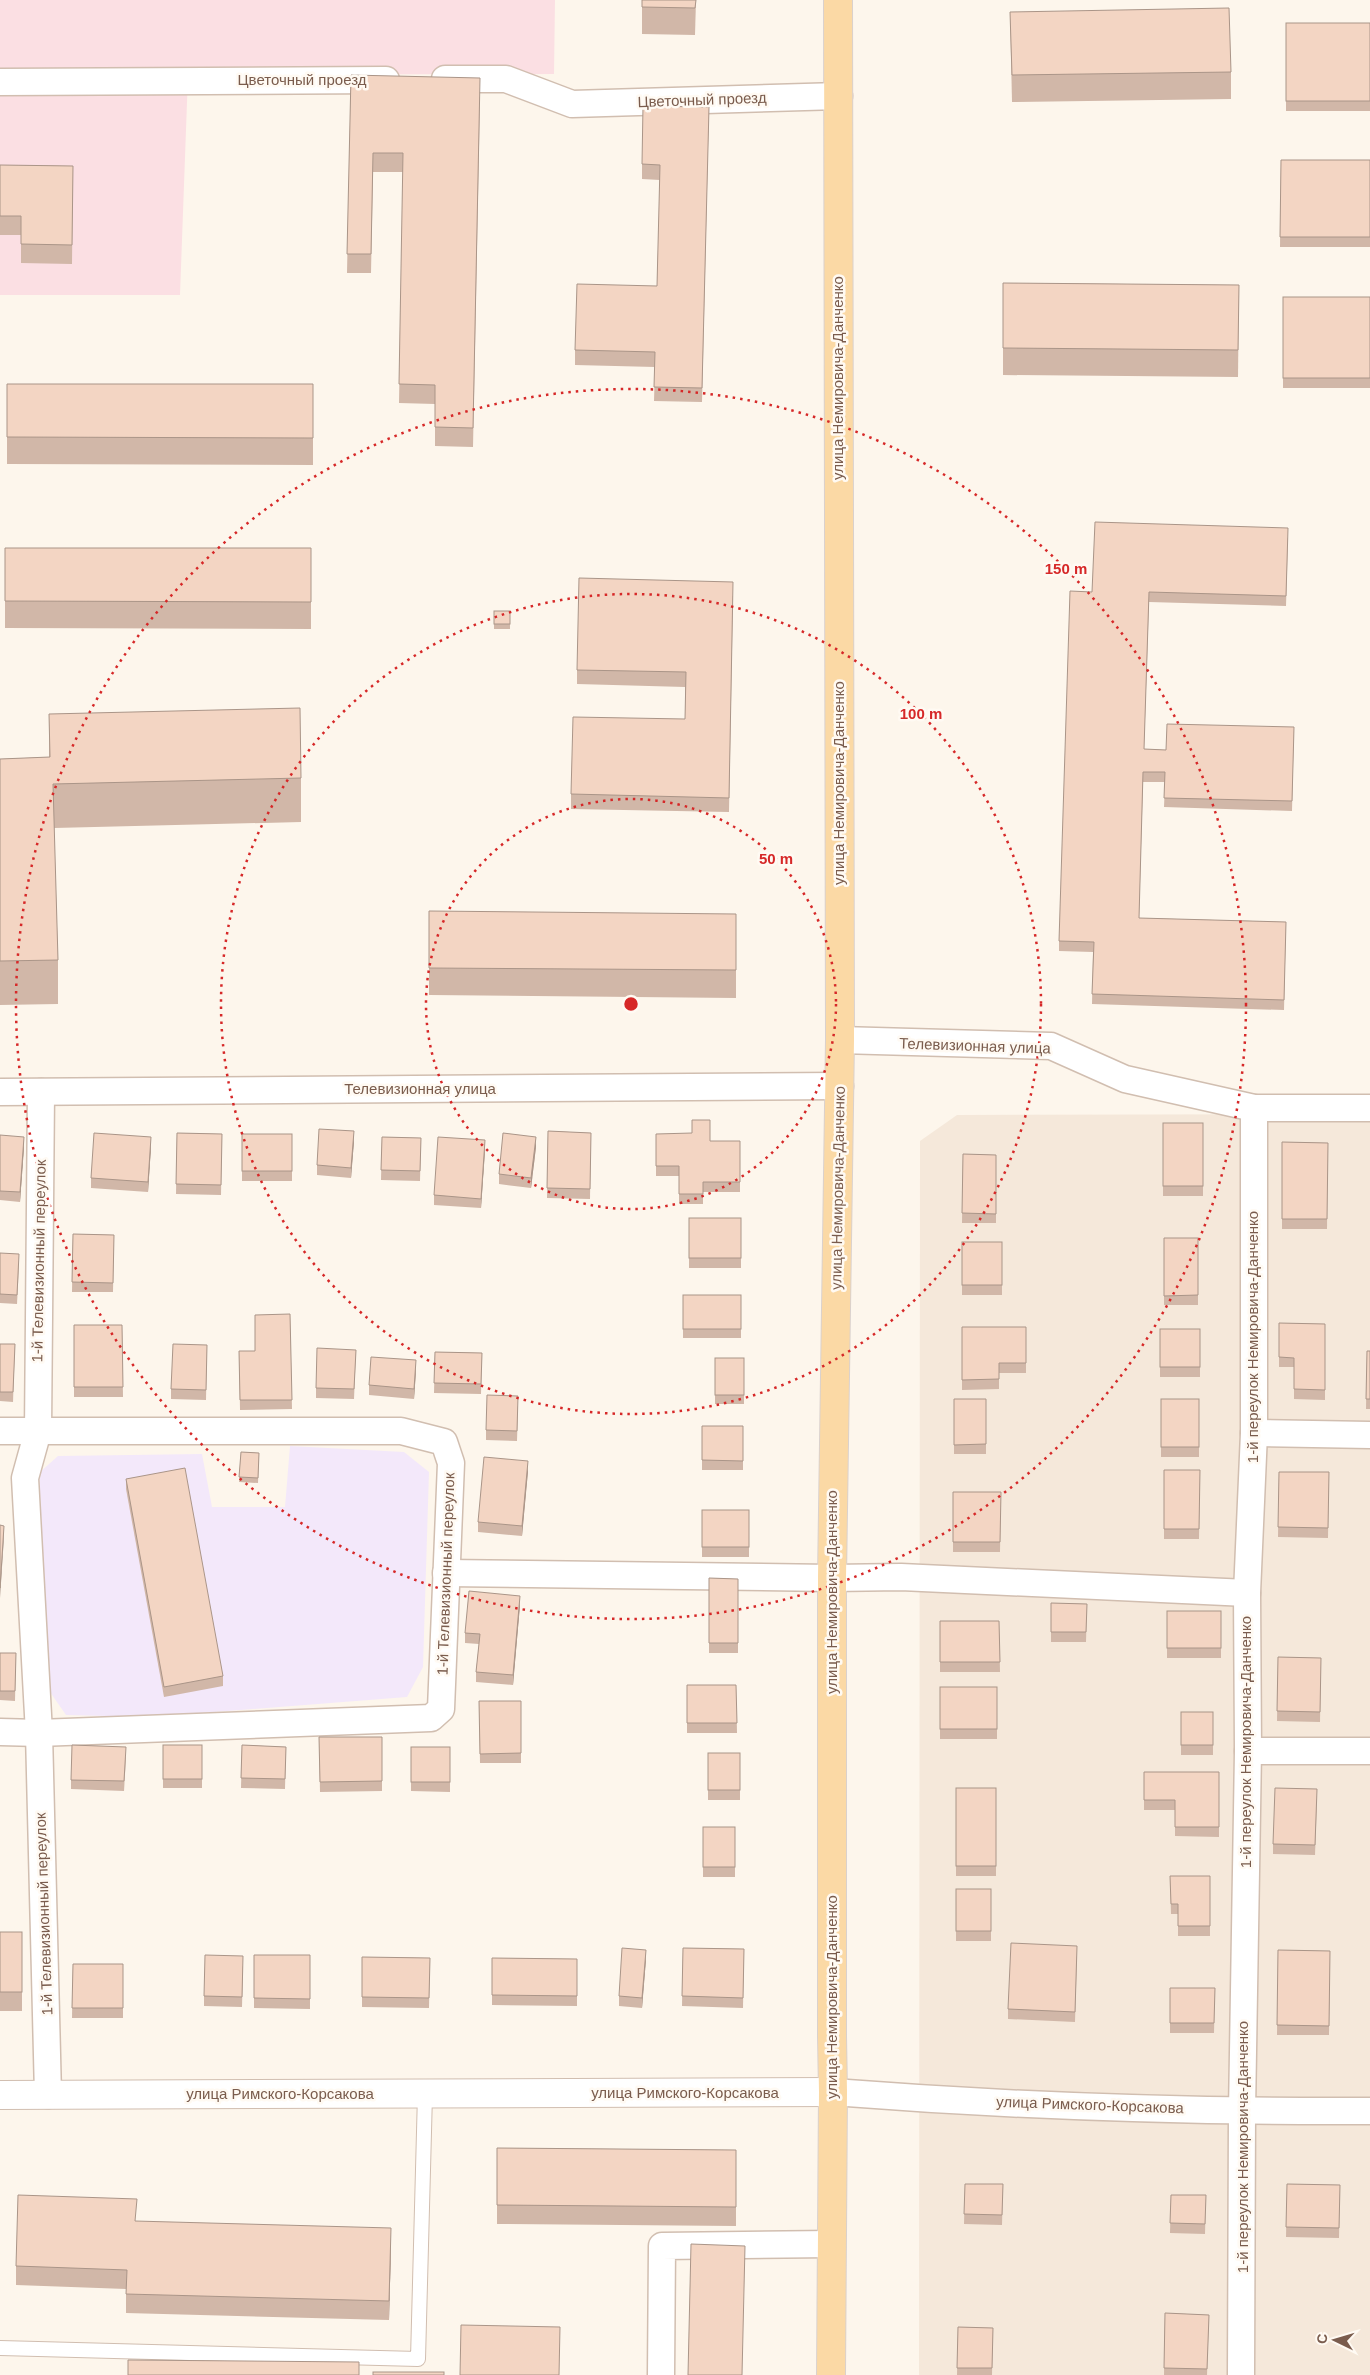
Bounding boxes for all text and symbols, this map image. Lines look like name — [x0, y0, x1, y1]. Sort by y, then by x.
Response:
street label: Цветочный проезд — [237, 71, 367, 88]
street label: Цветочный проезд — [637, 89, 767, 110]
street label: улица Немировича-Данченко — [829, 276, 846, 480]
text: 150 m — [1045, 560, 1087, 577]
street label: улица Немировича-Данченко — [830, 681, 847, 885]
text: 100 m — [900, 705, 942, 722]
text: 50 m — [759, 850, 793, 867]
centre of rings — [622, 995, 640, 1013]
street label: Телевизионная улица — [899, 1034, 1052, 1057]
street label: Телевизионная улица — [344, 1080, 496, 1097]
street label: улица Немировича-Данченко — [827, 1086, 848, 1290]
street label: 1-й Телевизионный переулок — [28, 1159, 49, 1363]
street label: 1-й переулок Немировича-Данченко — [1244, 1211, 1261, 1463]
street label: 1-й Телевизионный переулок — [433, 1472, 458, 1676]
street label: улица Немировича-Данченко — [823, 1490, 840, 1694]
street label: 1-й переулок Немировича-Данченко — [1237, 1616, 1254, 1868]
street label: 1-й Телевизионный переулок — [31, 1812, 56, 2016]
street label: улица Немировича-Данченко — [823, 1895, 840, 2099]
street label: 1-й переулок Немировича-Данченко — [1234, 2021, 1251, 2273]
street label: улица Римского-Корсакова — [591, 2084, 779, 2101]
street label: улица Римского-Корсакова — [186, 2085, 374, 2102]
street label: улица Римского-Корсакова — [996, 2093, 1185, 2116]
north arrow — [1310, 2315, 1360, 2365]
text: С — [1314, 2333, 1330, 2345]

